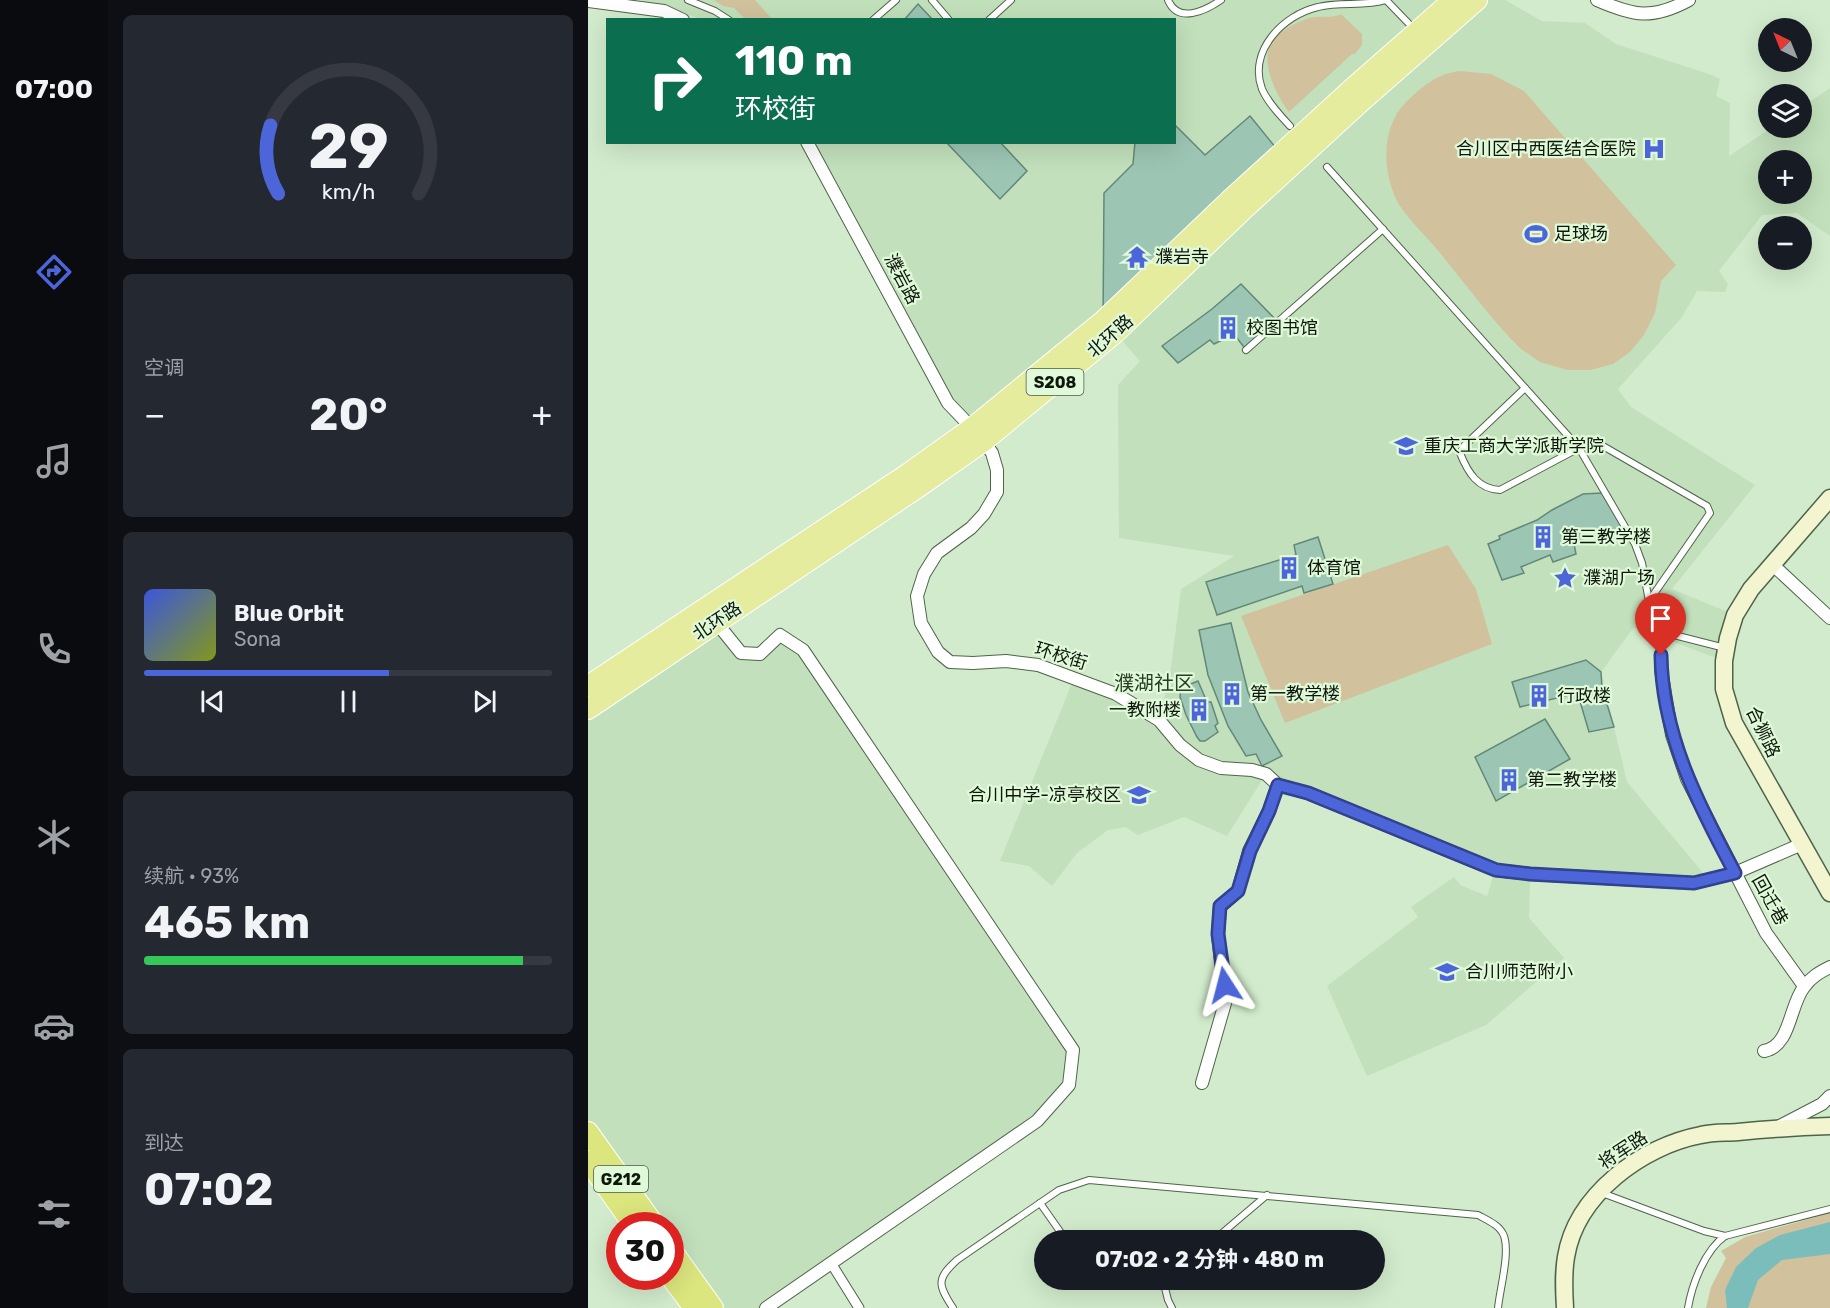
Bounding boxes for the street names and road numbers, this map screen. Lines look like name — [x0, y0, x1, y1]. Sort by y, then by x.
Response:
street label: 濮岩路 — [880, 250, 924, 308]
street label: 北环路 — [1082, 310, 1138, 362]
road number: S208 — [1026, 369, 1084, 395]
street label: 北环路 — [688, 597, 746, 645]
street label: 环校街 — [1032, 638, 1090, 674]
street label: 合狮路 — [1741, 703, 1785, 761]
street label: 回迁巷 — [1747, 871, 1793, 929]
street label: 将军路 — [1594, 1126, 1652, 1174]
road number: G212 — [594, 1166, 648, 1192]

